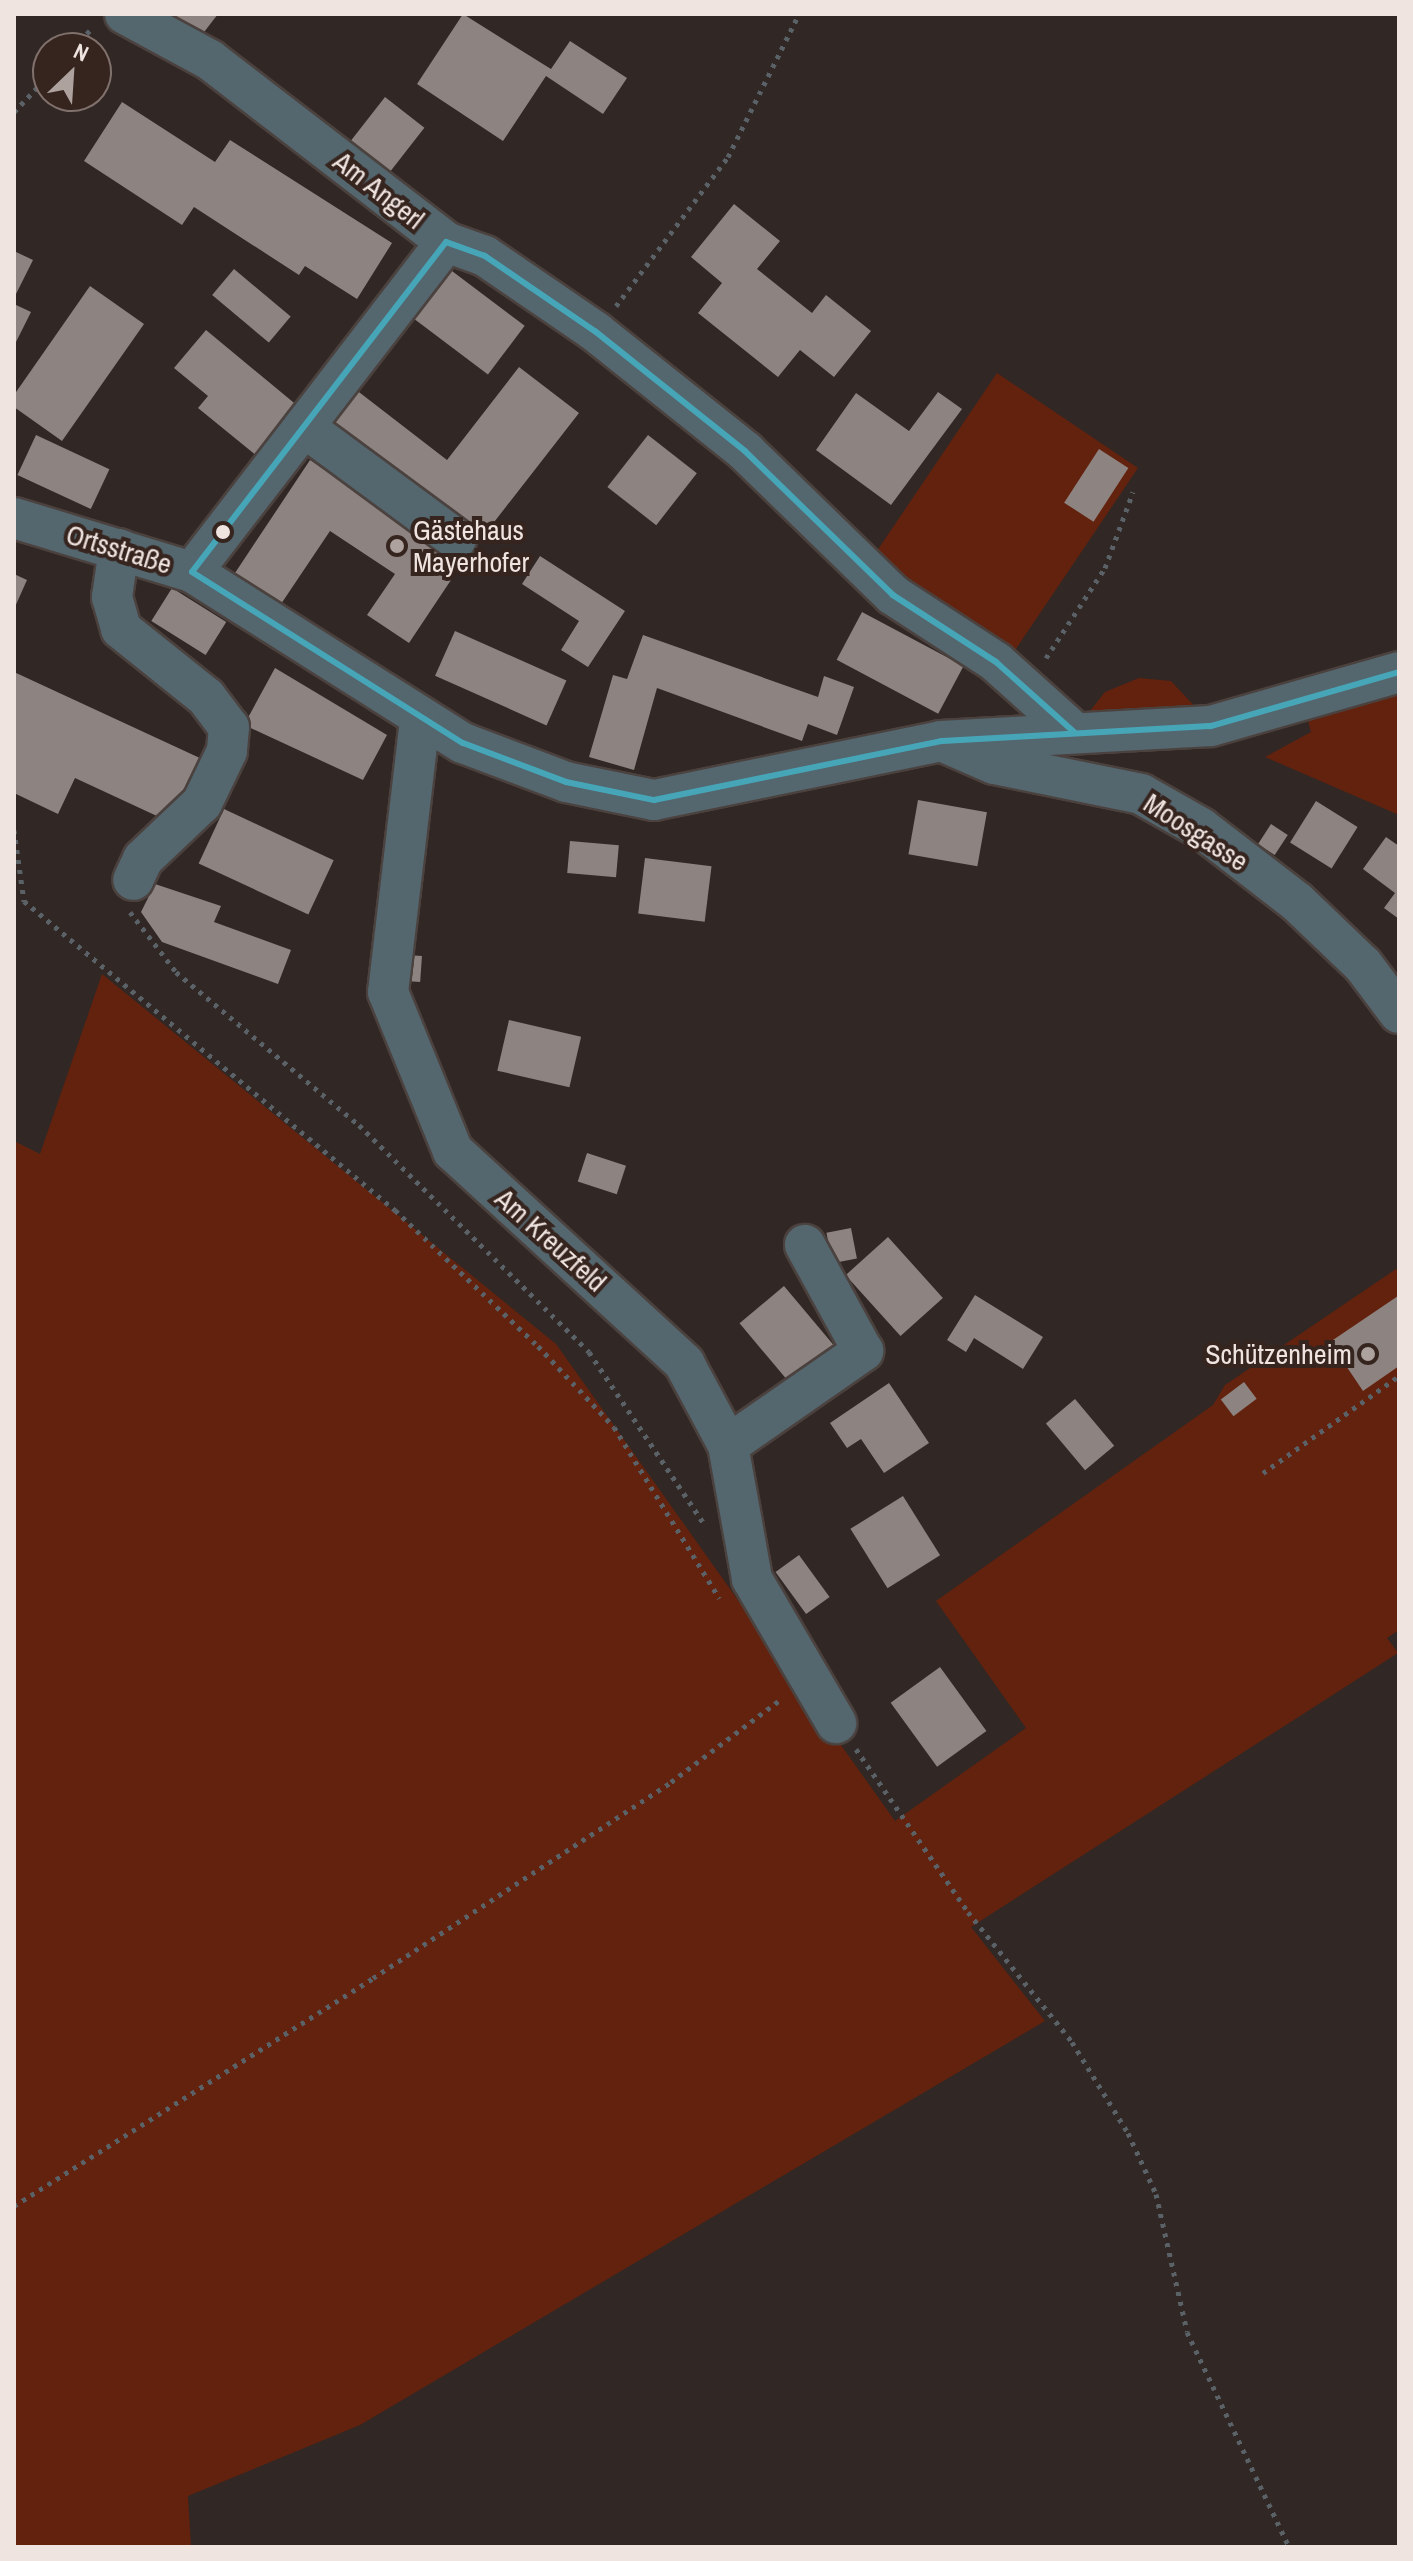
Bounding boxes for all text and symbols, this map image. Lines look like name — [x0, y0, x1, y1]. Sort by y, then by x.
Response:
north arrow — [32, 32, 112, 112]
text: N — [69, 36, 94, 68]
street label: Am Angerl — [326, 144, 432, 236]
place label: Gästehaus Mayerhofer — [413, 513, 529, 579]
street label: Ortsstraße — [62, 517, 176, 581]
unlabelled marker — [215, 524, 231, 540]
marker: Gästehaus Mayerhofer — [388, 537, 406, 555]
street label: Moosgasse — [1138, 786, 1254, 878]
street label: Am Kreuzfeld — [489, 1181, 613, 1299]
place label: Schützenheim — [1205, 1337, 1352, 1371]
marker: Schützenheim — [1359, 1345, 1377, 1363]

